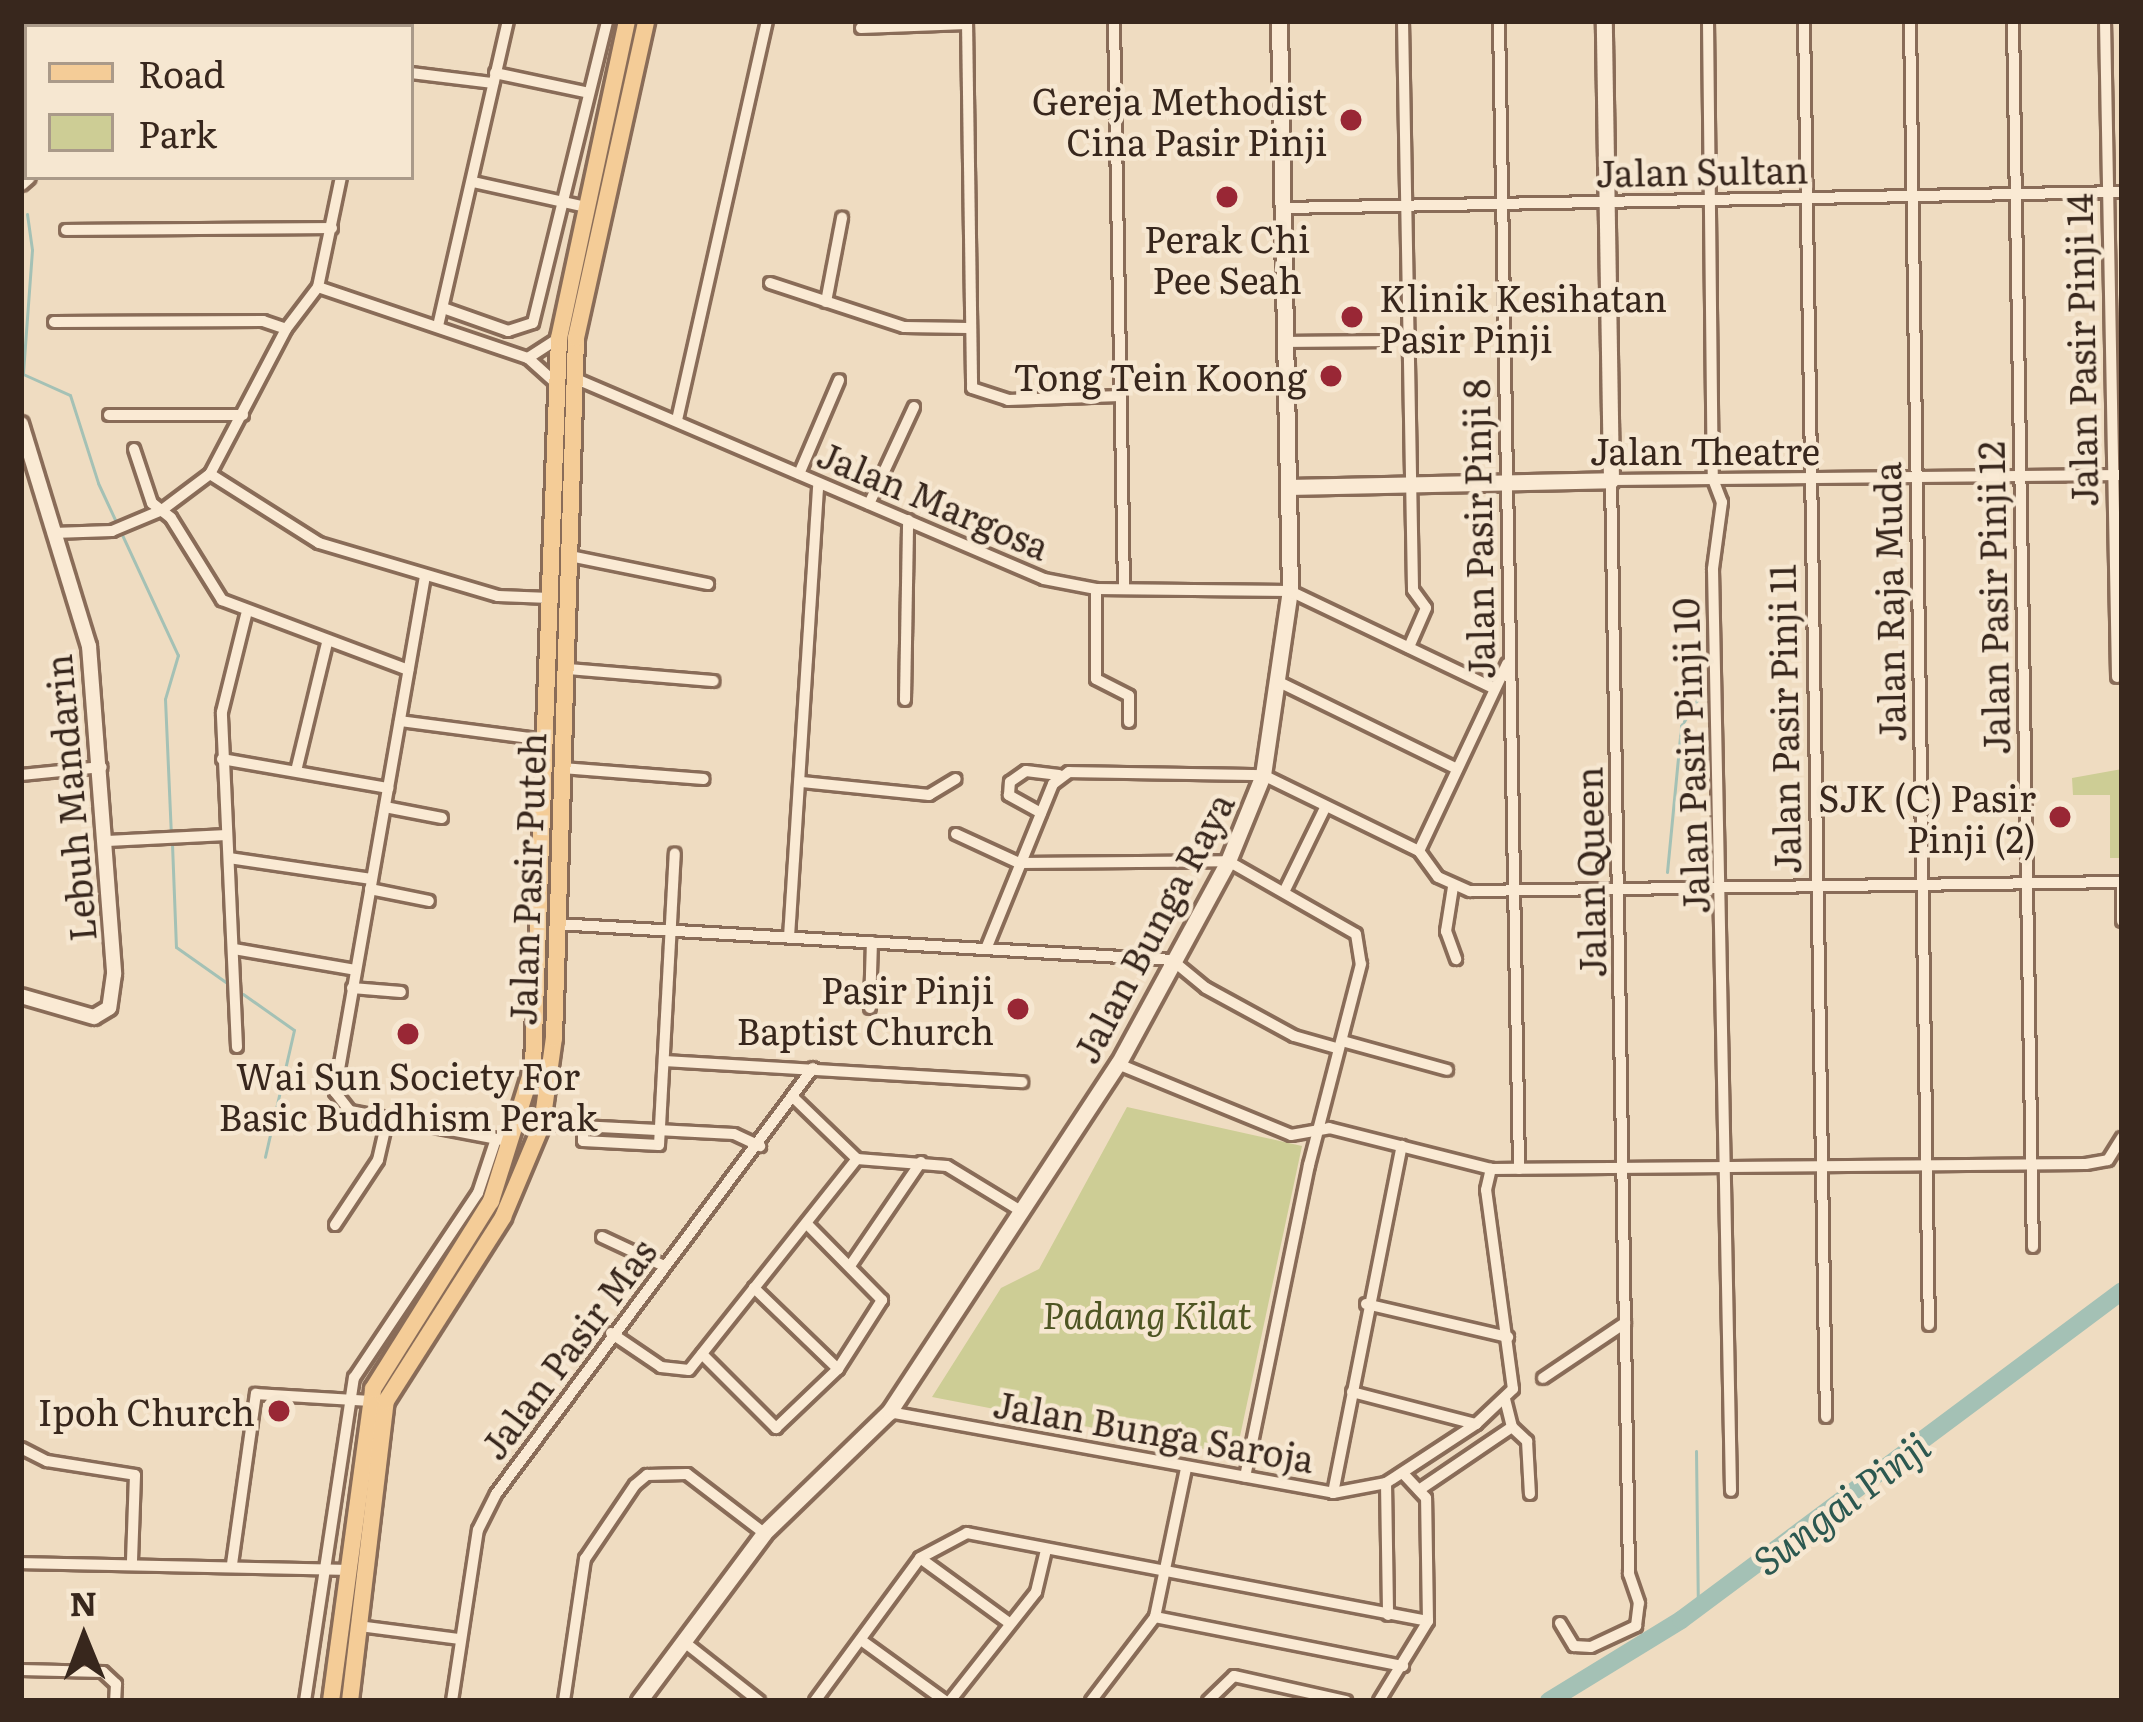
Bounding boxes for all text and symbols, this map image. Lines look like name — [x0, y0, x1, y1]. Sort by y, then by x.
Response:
legend — [24, 24, 414, 180]
text: Road — [138, 46, 225, 99]
place label: Gereja Methodist Cina Pasir Pinji — [1032, 77, 1327, 162]
text: Park — [138, 106, 217, 159]
marker: Gereja Methodist Cina Pasir Pinji — [1338, 107, 1364, 133]
street label: Jalan Sultan — [1595, 147, 1809, 193]
marker: Perak Chi Pee Seah — [1214, 184, 1240, 210]
street label: Jalan Pasir Pinji 14 — [2056, 193, 2104, 507]
place label: Perak Chi Pee Seah — [1144, 215, 1310, 300]
place label: Klinik Kesihatan Pasir Pinji — [1379, 274, 1667, 359]
marker: Klinik Kesihatan Pasir Pinji — [1336, 301, 1368, 333]
place label: Tong Tein Koong — [1013, 354, 1307, 398]
marker: Tong Tein Koong — [1318, 363, 1344, 389]
street label: Jalan Pasir Pinji 8 — [1453, 378, 1501, 680]
street label: Jalan Theatre — [1590, 428, 1820, 472]
street label: Jalan Margosa — [812, 431, 1056, 567]
street label: Jalan Pasir Pinji 12 — [1968, 441, 2016, 755]
street label: Jalan Raja Muda — [1864, 461, 1912, 743]
street label: Jalan Pasir Pinji 11 — [1759, 564, 1807, 874]
street label: Jalan Pasir Pinji 10 — [1662, 597, 1716, 915]
street label: Lebuh Mandarin — [35, 653, 103, 943]
street label: Jalan Pasir Puteh — [499, 732, 553, 1026]
street label: Jalan Queen — [1566, 766, 1612, 978]
place label: SJK (C) Pasir Pinji (2) — [1818, 774, 2036, 859]
street label: Jalan Bunga Raya — [1063, 785, 1241, 1069]
marker: SJK (C) Pasir Pinji (2) — [2047, 804, 2073, 830]
place label: Pasir Pinji Baptist Church — [737, 966, 994, 1051]
marker: Pasir Pinji Baptist Church — [1005, 996, 1031, 1022]
marker: Wai Sun Society For Basic Buddhism Perak — [395, 1021, 421, 1047]
place label: Wai Sun Society For Basic Buddhism Perak — [218, 1052, 598, 1137]
street label: Jalan Pasir Mas — [470, 1230, 664, 1466]
park label: Padang Kilat — [1042, 1292, 1252, 1336]
street label: Jalan Bunga Saroja — [990, 1381, 1318, 1479]
place label: Ipoh Church — [38, 1389, 255, 1433]
marker: Ipoh Church — [266, 1398, 292, 1424]
water label: Sungai Pinji — [1743, 1421, 1937, 1583]
text: N — [69, 1577, 98, 1626]
north arrow — [24, 1578, 144, 1698]

